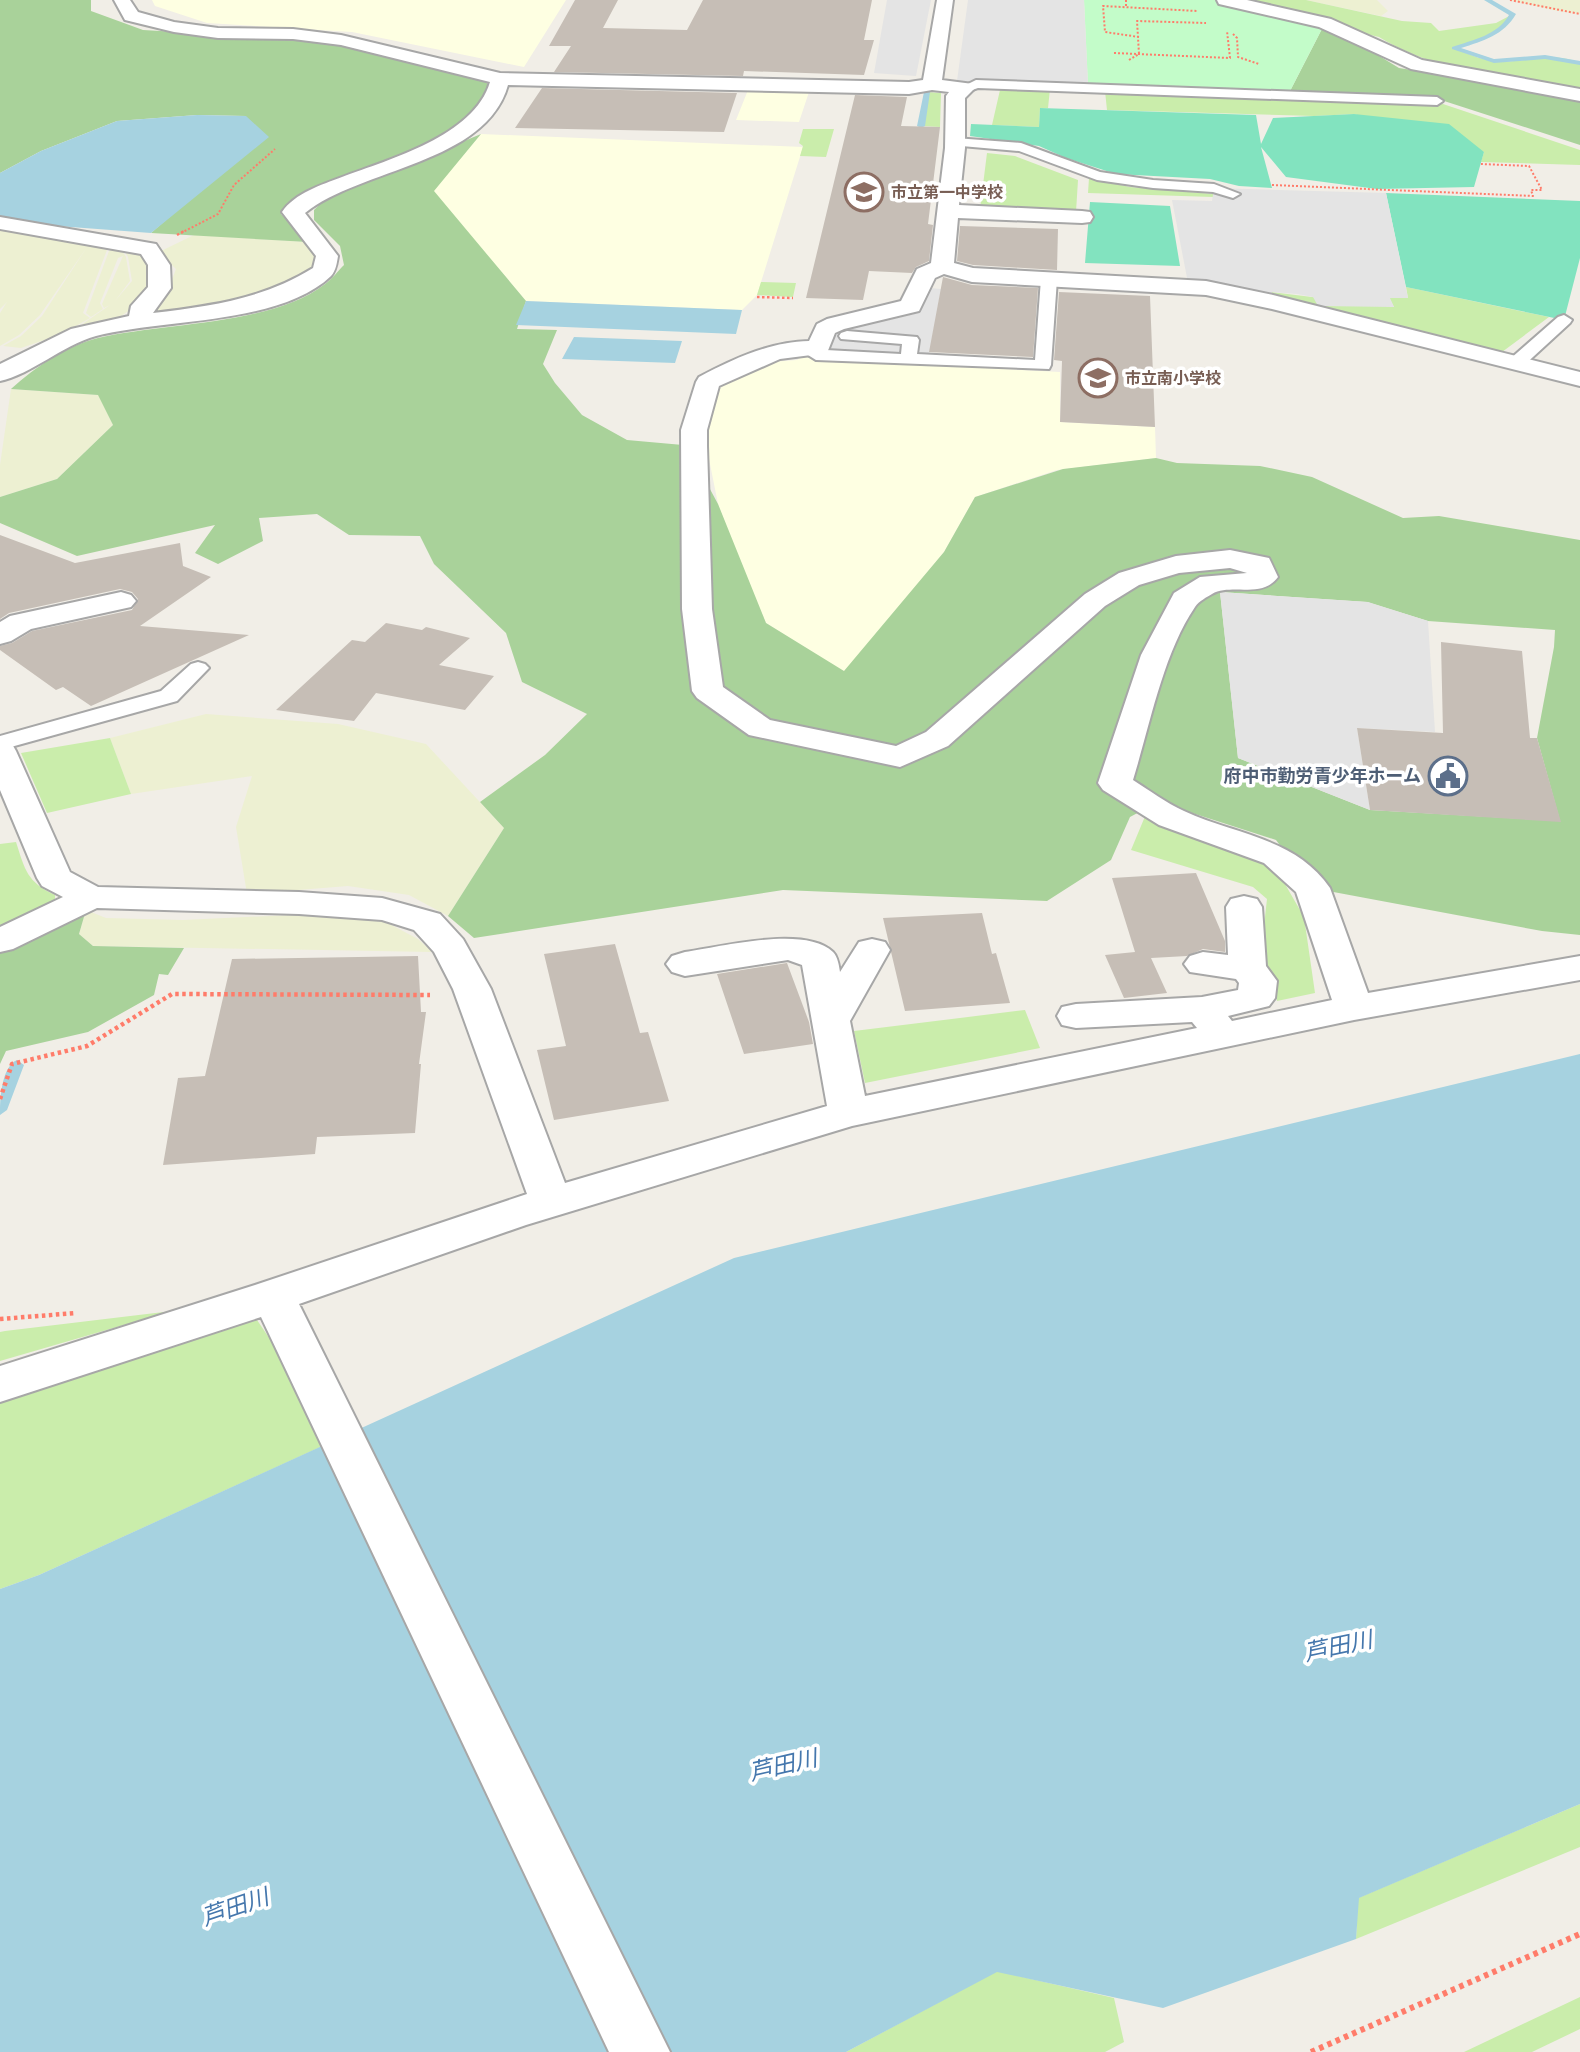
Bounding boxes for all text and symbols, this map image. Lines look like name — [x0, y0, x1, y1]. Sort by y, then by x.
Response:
school or university icon: 市立第一中学校 — [843, 171, 885, 213]
place label: 市立第一中学校 — [891, 183, 1003, 202]
school or university icon: 市立南小学校 — [1077, 357, 1119, 399]
place label: 市立南小学校 — [1125, 369, 1221, 388]
public building icon: 府中市勤労青少年ホーム — [1427, 755, 1469, 797]
place label: 府中市勤労青少年ホーム — [1224, 765, 1421, 786]
water label: 芦田川 — [1302, 1625, 1378, 1667]
water label: 芦田川 — [746, 1744, 823, 1786]
water label: 芦田川 — [198, 1882, 275, 1931]

